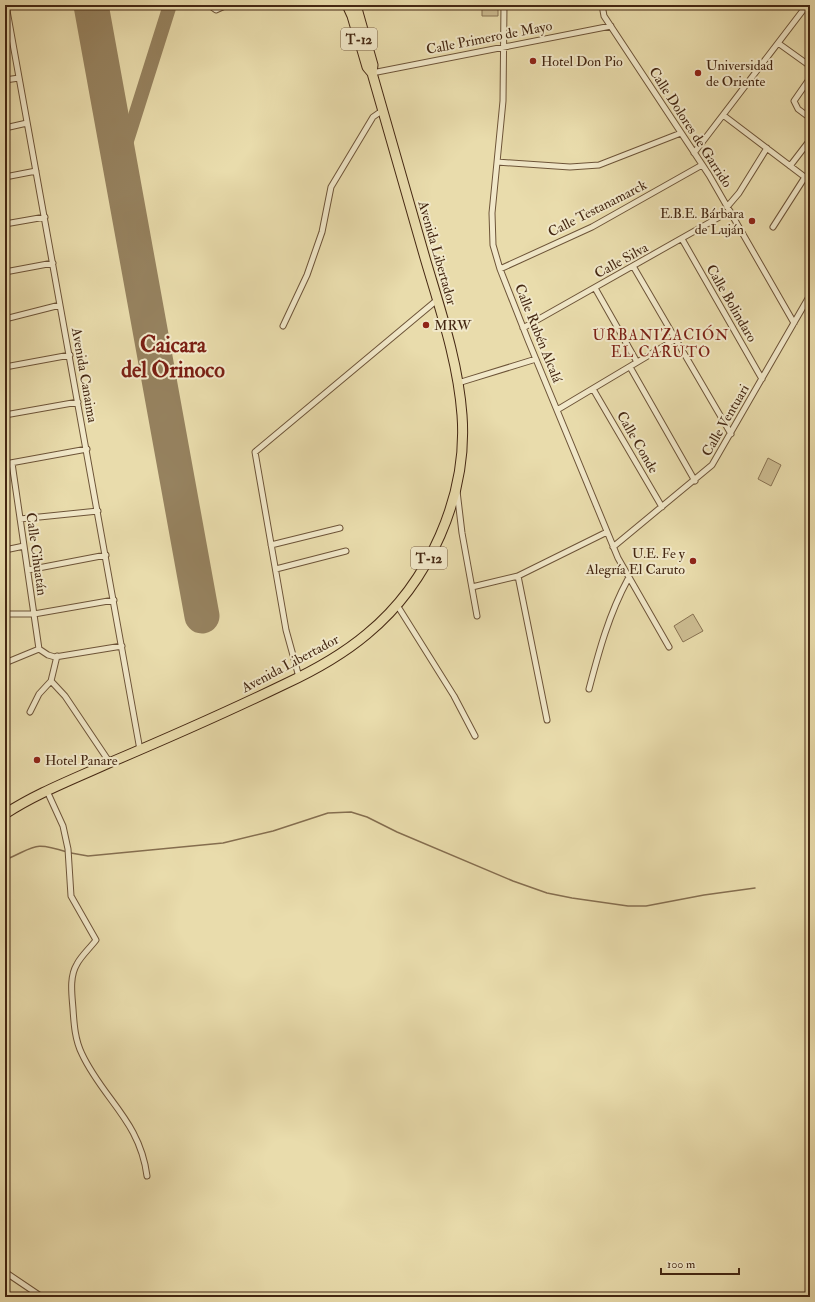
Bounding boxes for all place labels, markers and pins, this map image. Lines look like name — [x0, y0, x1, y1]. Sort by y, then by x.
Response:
place label: Hotel Don Pio — [541, 53, 623, 70]
marker: Hotel Don Pio — [528, 56, 538, 66]
place label: Universidad de Oriente — [706, 57, 773, 90]
marker: Universidad de Oriente — [693, 68, 703, 78]
place label: E.B.E. Bárbara de Luján — [660, 205, 744, 238]
marker: E.B.E. Bárbara de Luján — [747, 216, 757, 226]
place label: MRW — [434, 317, 472, 334]
marker: MRW — [421, 320, 431, 330]
place label: U.E. Fe y Alegría El Caruto — [585, 545, 686, 578]
marker: U.E. Fe y Alegría El Caruto — [688, 556, 698, 566]
place label: Hotel Panare — [45, 752, 118, 769]
marker: Hotel Panare — [32, 755, 42, 765]

